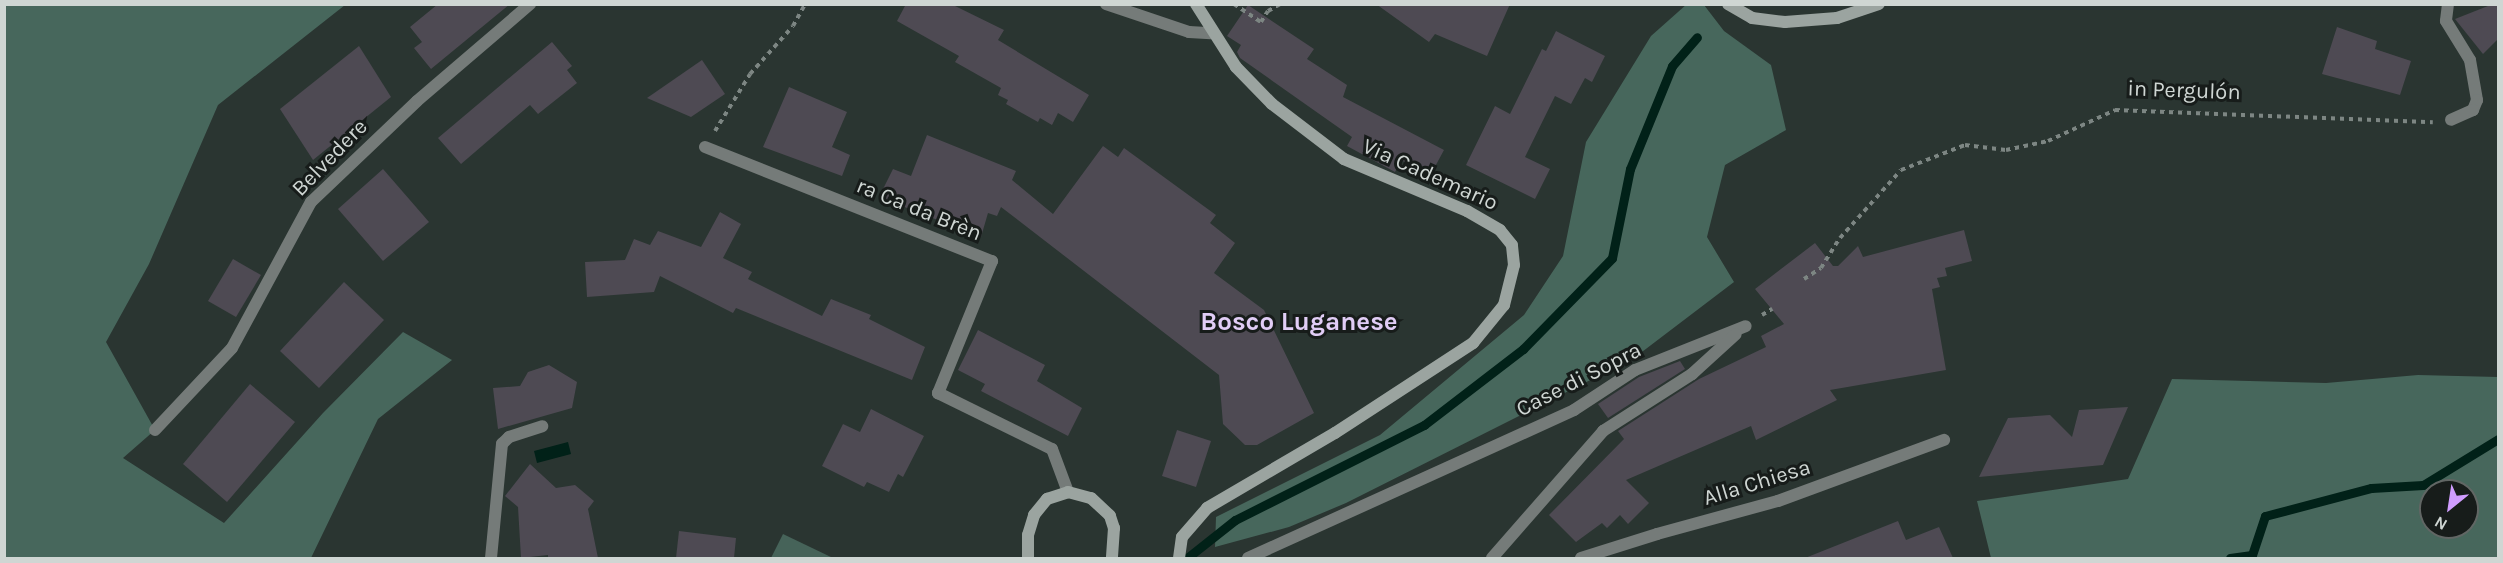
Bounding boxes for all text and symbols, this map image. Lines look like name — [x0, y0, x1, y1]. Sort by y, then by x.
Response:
street label: in Pergulón — [2127, 76, 2241, 106]
street label: Belvedere — [287, 114, 373, 202]
street label: Via Cademario — [1358, 133, 1502, 217]
street label: ra Ca da Brèn — [853, 173, 985, 247]
district label: Bosco Luganese — [1200, 306, 1398, 338]
street label: Case di Sopra — [1512, 337, 1646, 423]
street label: Alla Chiesa — [1700, 454, 1814, 512]
north arrow — [2419, 479, 2479, 539]
text: N — [2431, 512, 2450, 534]

